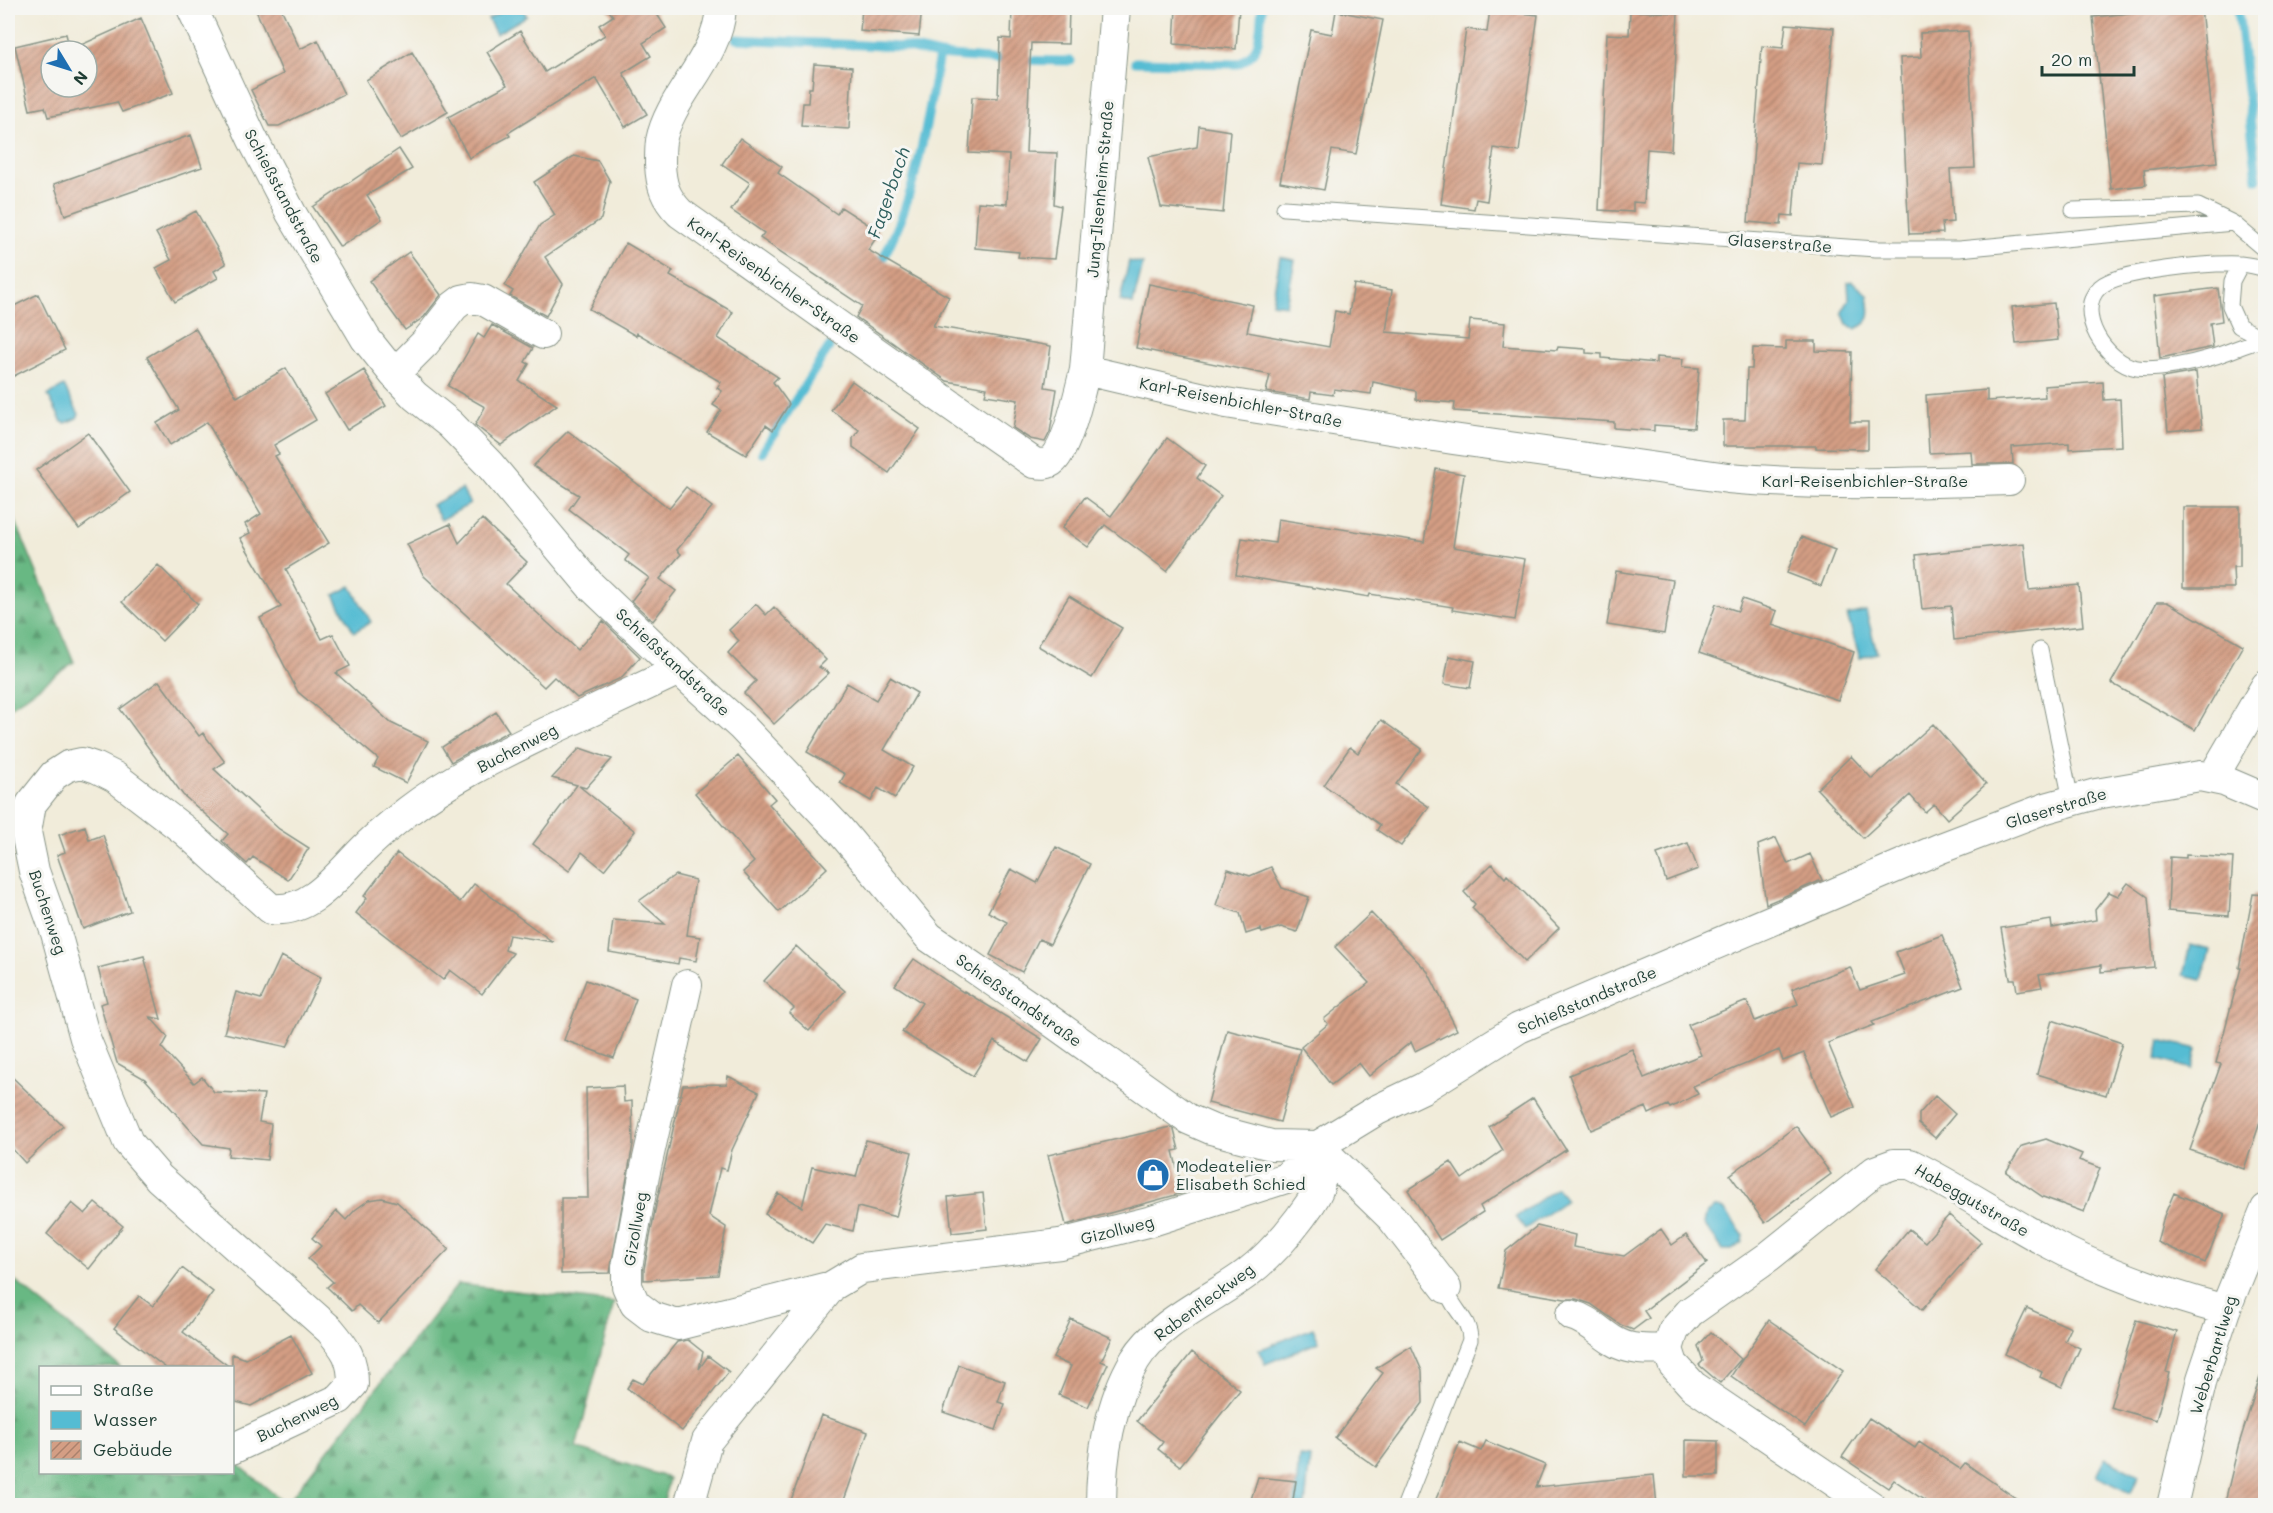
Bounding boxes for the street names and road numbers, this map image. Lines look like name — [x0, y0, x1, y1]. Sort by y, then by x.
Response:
street label: Jung-Ilsenheim-Straße — [1081, 100, 1118, 278]
street label: Schießstandstraße — [240, 125, 329, 266]
street label: Karl-Reisenbichler-Straße — [684, 212, 865, 347]
street label: Glaserstraße — [1727, 228, 1833, 257]
street label: Karl-Reisenbichler-Straße — [1138, 372, 1344, 432]
street label: Karl-Reisenbichler-Straße — [1762, 470, 1968, 491]
street label: Schießstandstraße — [612, 603, 735, 720]
street label: Buchenweg — [473, 718, 561, 777]
street label: Glaserstraße — [2003, 782, 2109, 833]
street label: Buchenweg — [25, 867, 72, 957]
street label: Schießstandstraße — [952, 948, 1086, 1051]
street label: Schießstandstraße — [1514, 961, 1660, 1038]
street label: Habeggutstraße — [1911, 1158, 2033, 1241]
street label: Gizollweg — [618, 1190, 651, 1268]
street label: Gizollweg — [1078, 1210, 1156, 1249]
street label: Rabenfleckweg — [1149, 1258, 1258, 1345]
street label: Weberbartlweg — [2185, 1293, 2241, 1417]
street label: Buchenweg — [253, 1389, 341, 1446]

